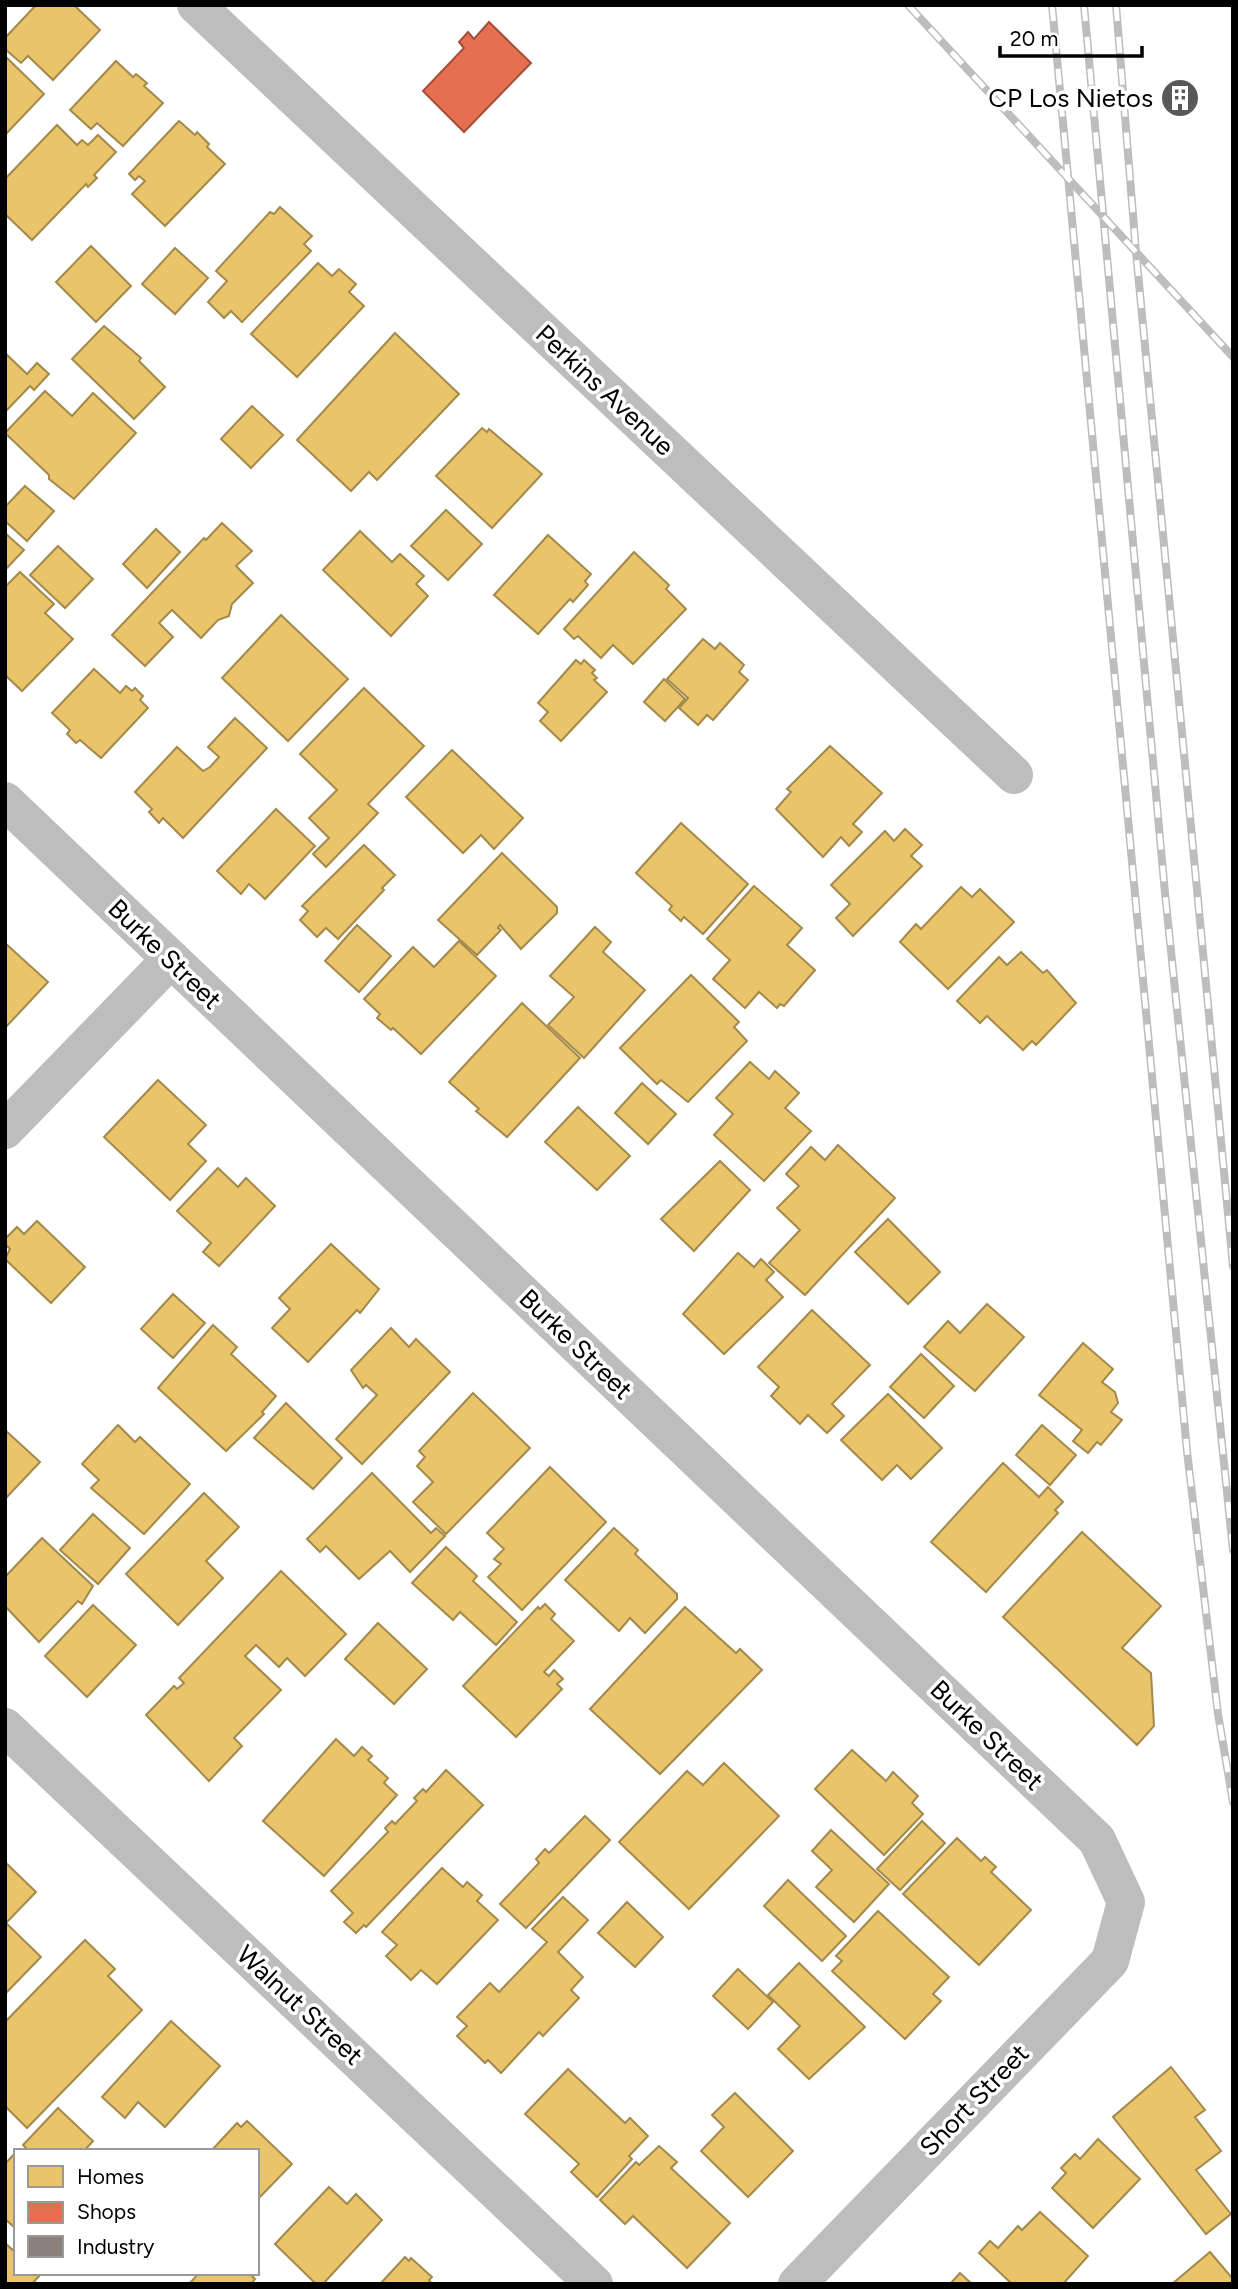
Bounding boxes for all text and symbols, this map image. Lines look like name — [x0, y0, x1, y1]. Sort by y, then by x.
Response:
scale bar — [1000, 14, 1142, 58]
text: 20 m — [1010, 26, 1058, 51]
building icon: CP Los Nietos — [1159, 77, 1201, 119]
place label: CP Los Nietos — [988, 82, 1153, 114]
street label: Perkins Avenue — [529, 318, 681, 462]
street label: Burke Street — [102, 892, 228, 1016]
street label: Burke Street — [513, 1282, 639, 1406]
street label: Burke Street — [924, 1673, 1050, 1797]
street label: Walnut Street — [230, 1938, 370, 2072]
street label: Short Street — [913, 2037, 1035, 2163]
legend — [14, 2149, 259, 2275]
text: Homes — [77, 2164, 144, 2189]
text: Shops — [77, 2199, 136, 2224]
text: Industry — [77, 2234, 154, 2259]

